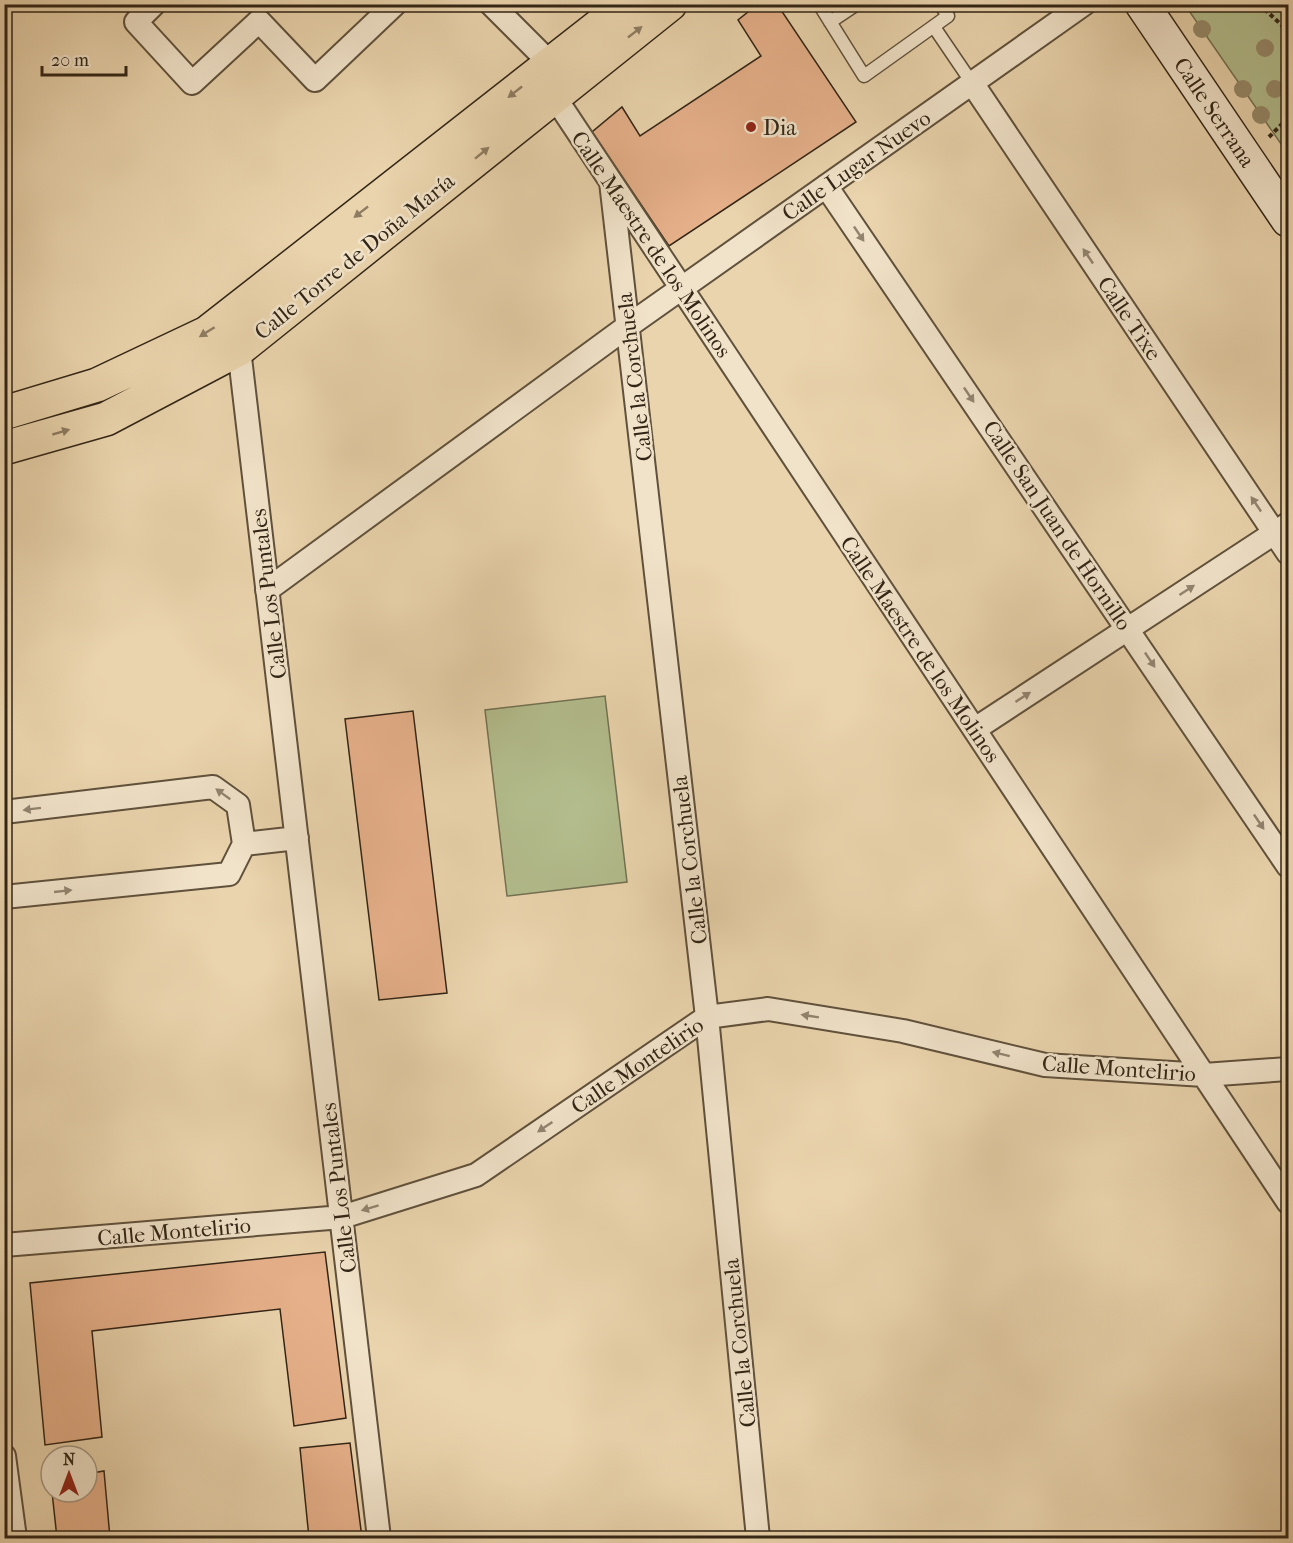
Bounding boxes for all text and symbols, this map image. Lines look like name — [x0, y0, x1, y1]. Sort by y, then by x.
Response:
one-way arrow — [627, 25, 643, 38]
scale bar — [42, 39, 126, 77]
text: 20 m — [51, 50, 89, 71]
street label: Calle Serrana — [1168, 53, 1261, 173]
one-way arrow — [507, 86, 522, 98]
street label: Calle Lugar Nuevo — [777, 105, 936, 227]
place label: Dia — [763, 115, 797, 141]
marker: Dia — [744, 120, 758, 134]
street label: Calle Maestre de los Molinos — [566, 126, 737, 363]
one-way arrow — [475, 147, 490, 160]
street label: Calle Torre de Doña María — [249, 168, 461, 346]
one-way arrow — [353, 206, 369, 219]
one-way arrow — [853, 226, 864, 242]
one-way arrow — [1082, 248, 1094, 264]
street label: Calle Tixe — [1092, 272, 1167, 365]
street label: Calle la Corchuela — [612, 290, 658, 463]
one-way arrow — [199, 326, 215, 337]
one-way arrow — [963, 387, 974, 403]
street label: Calle San Juan de Hornillo — [977, 416, 1137, 635]
one-way arrow — [52, 427, 70, 436]
one-way arrow — [1250, 497, 1262, 513]
street label: Calle Los Puntales — [246, 507, 292, 680]
street label: Calle Maestre de los Molinos — [835, 531, 1006, 768]
one-way arrow — [1178, 584, 1194, 596]
one-way arrow — [1144, 652, 1155, 668]
one-way arrow — [1015, 691, 1031, 703]
street label: Calle la Corchuela — [667, 773, 713, 946]
one-way arrow — [216, 789, 231, 801]
one-way arrow — [23, 804, 42, 814]
one-way arrow — [1253, 813, 1265, 829]
one-way arrow — [53, 886, 72, 896]
one-way arrow — [800, 1011, 819, 1020]
street label: Calle Montelirio — [566, 1012, 709, 1120]
one-way arrow — [992, 1049, 1010, 1059]
street label: Calle Montelirio — [1041, 1051, 1197, 1087]
street label: Calle Los Puntales — [316, 1101, 362, 1274]
one-way arrow — [537, 1122, 554, 1133]
one-way arrow — [361, 1204, 379, 1213]
street label: Calle Montelirio — [96, 1212, 252, 1252]
street label: Calle la Corchuela — [718, 1256, 762, 1429]
north arrow — [39, 1444, 99, 1504]
text: N — [63, 1450, 76, 1469]

